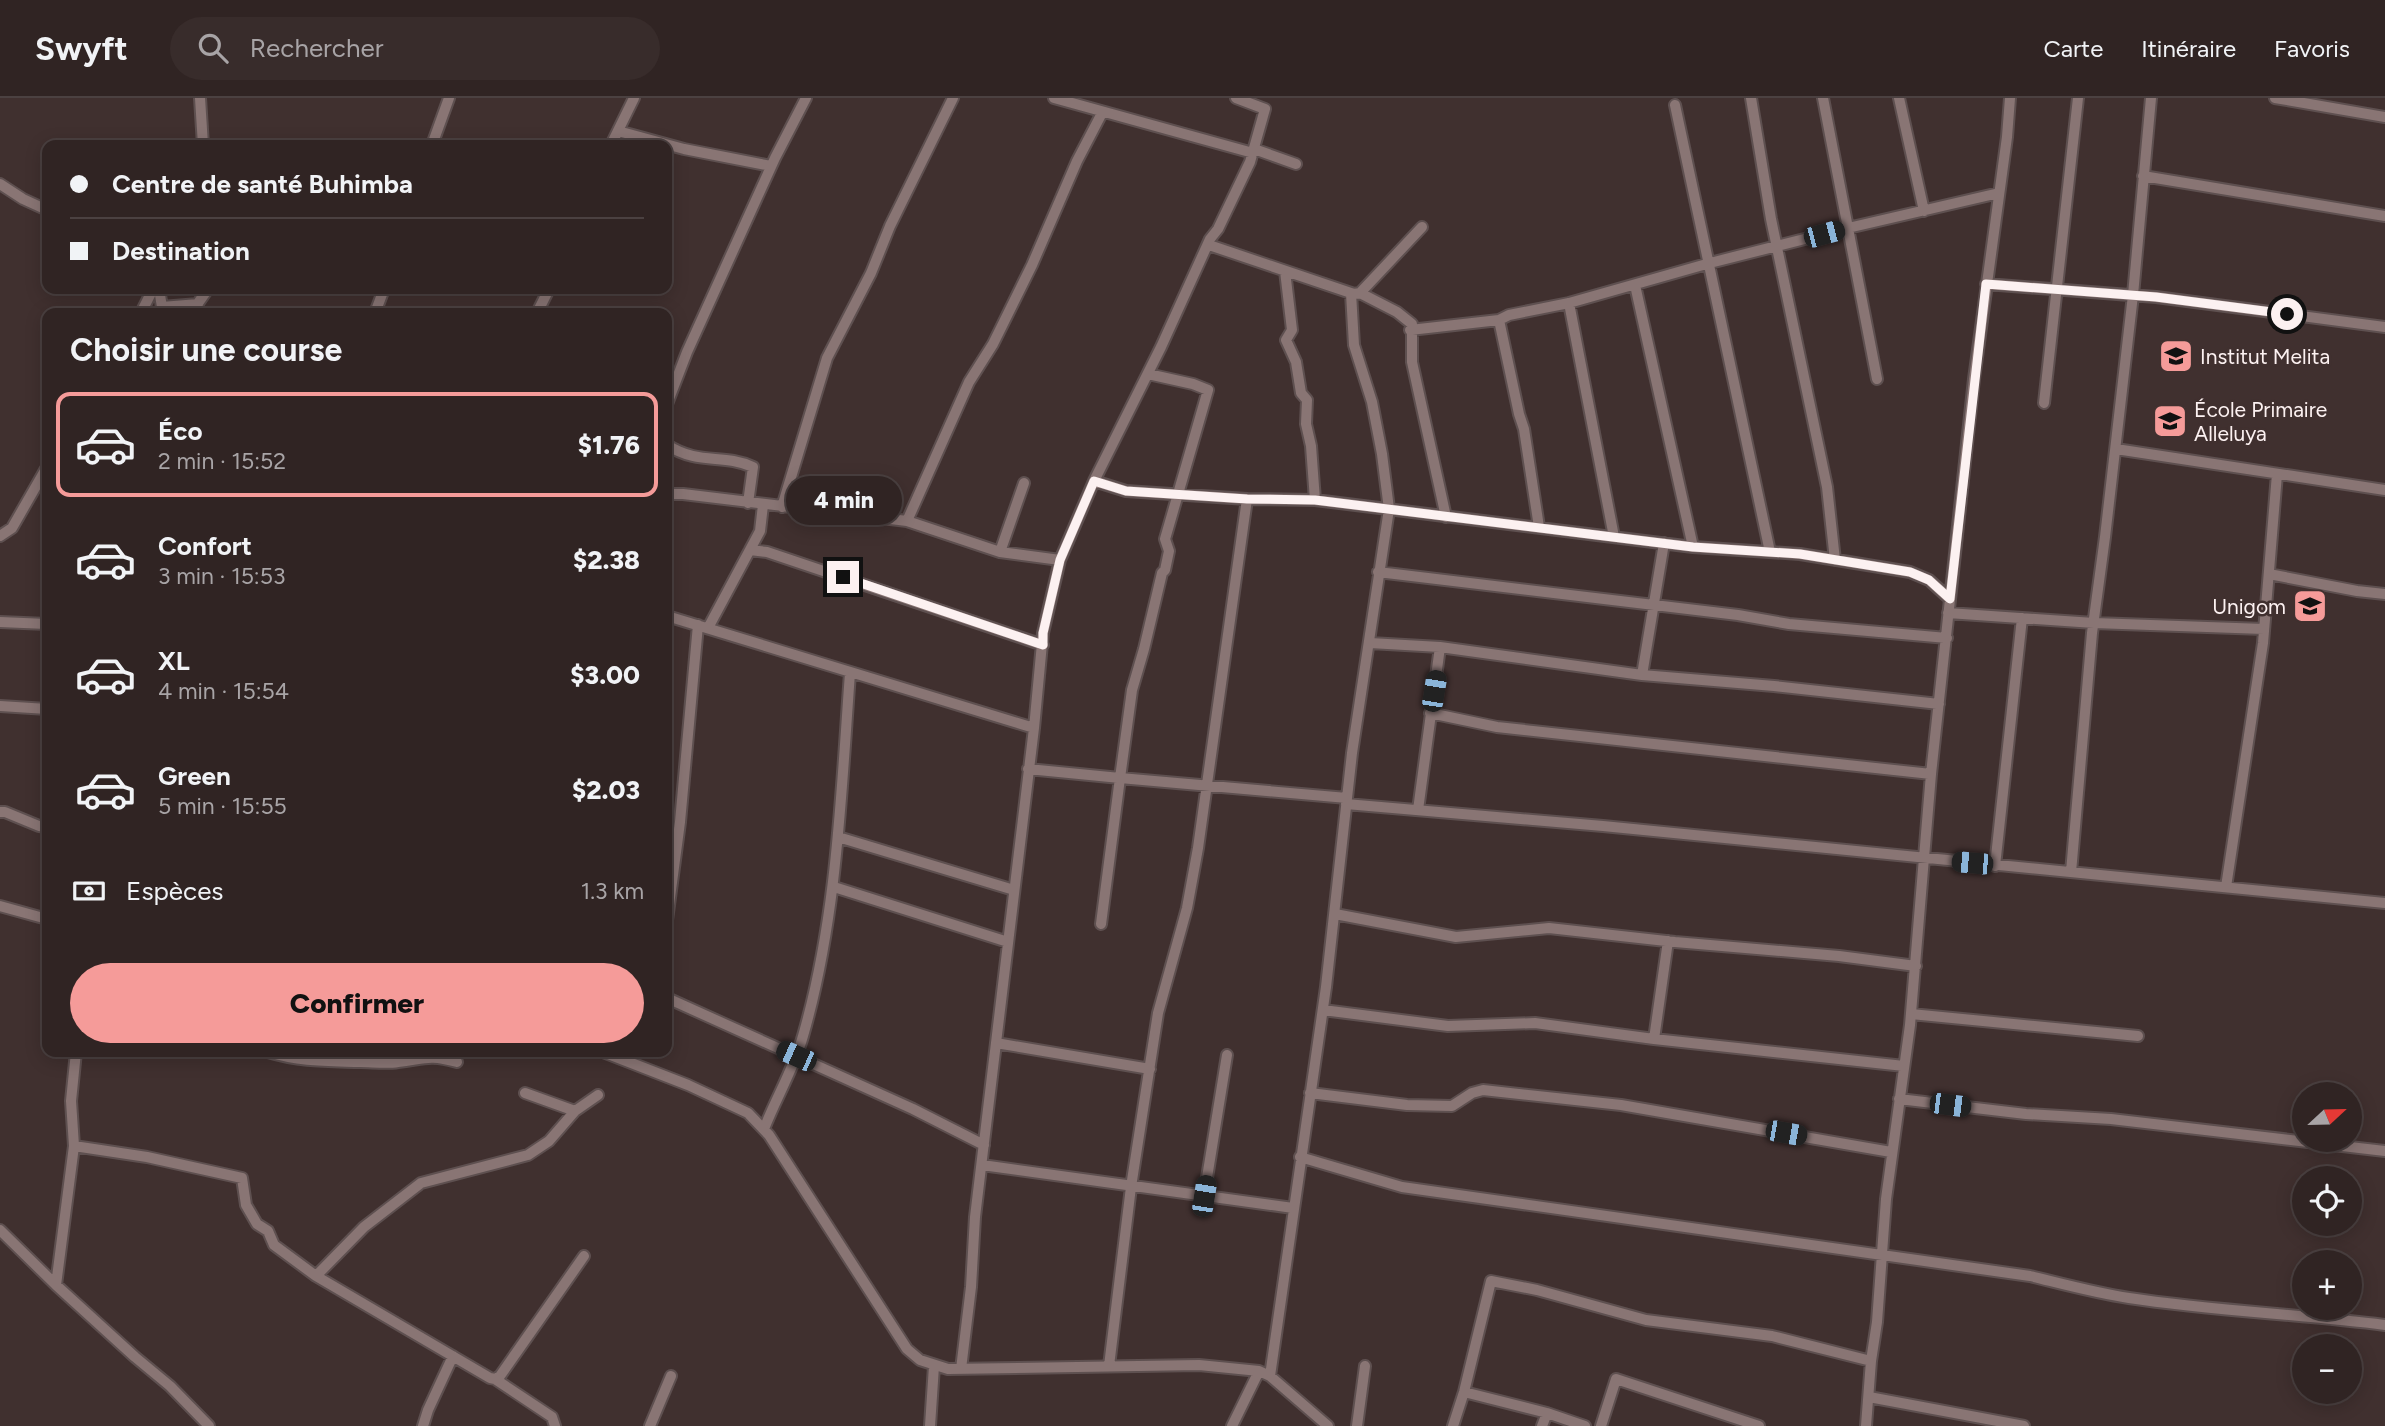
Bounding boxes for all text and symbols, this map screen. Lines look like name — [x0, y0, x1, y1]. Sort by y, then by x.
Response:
search box — [170, 17, 660, 80]
text: Swyft — [35, 29, 128, 68]
icon: search — [194, 29, 232, 67]
text: Rechercher — [250, 32, 383, 64]
text: Carte — [2043, 34, 2103, 63]
text: Itinéraire — [2141, 34, 2236, 63]
text: Favoris — [2274, 34, 2350, 63]
text: Centre de santé Buhimba — [112, 168, 413, 200]
car — [1801, 218, 1848, 250]
text: Destination — [112, 235, 250, 267]
route start — [2271, 298, 2303, 330]
text: Choisir une course — [70, 331, 342, 369]
school or university icon: Institut Melita — [2157, 337, 2195, 375]
place label: Institut Melita — [2200, 344, 2330, 369]
place label: École Primaire Alleluya — [2194, 397, 2327, 446]
school or university icon: École Primaire Alleluya — [2151, 402, 2189, 440]
icon: car — [74, 413, 137, 476]
text: Éco — [158, 415, 203, 447]
text: $1.76 — [578, 429, 640, 461]
text: 2 min · 15:52 — [158, 447, 286, 475]
callout: 4 min — [785, 476, 901, 524]
text: 4 min — [814, 486, 874, 514]
icon: car — [74, 528, 137, 591]
text: Confort — [158, 530, 252, 562]
text: $2.38 — [573, 544, 640, 576]
route end — [827, 561, 859, 593]
text: 3 min · 15:53 — [158, 562, 285, 590]
school or university icon: Unigom — [2291, 587, 2329, 625]
place label: Unigom — [2212, 594, 2286, 619]
icon: car — [74, 643, 137, 706]
text: XL — [158, 645, 190, 677]
text: $3.00 — [570, 659, 640, 691]
car — [1421, 669, 1448, 713]
text: 4 min · 15:54 — [158, 677, 289, 705]
icon: car — [74, 758, 137, 821]
text: Green — [158, 760, 231, 792]
text: $2.03 — [572, 774, 640, 806]
text: 5 min · 15:55 — [158, 792, 287, 820]
car — [1951, 851, 1994, 875]
icon: cash — [70, 872, 108, 910]
text: Espèces — [126, 875, 223, 907]
text: 1.3 km — [581, 877, 644, 905]
button: Confirmer — [70, 963, 644, 1043]
car — [773, 1038, 820, 1074]
north arrow — [2292, 1082, 2362, 1152]
map controls — [2292, 1082, 2362, 1404]
car — [1928, 1092, 1973, 1118]
car — [1764, 1119, 1809, 1147]
button: locate — [2292, 1166, 2362, 1236]
car — [1191, 1174, 1218, 1218]
button: + — [2292, 1250, 2362, 1320]
button: − — [2292, 1334, 2362, 1404]

